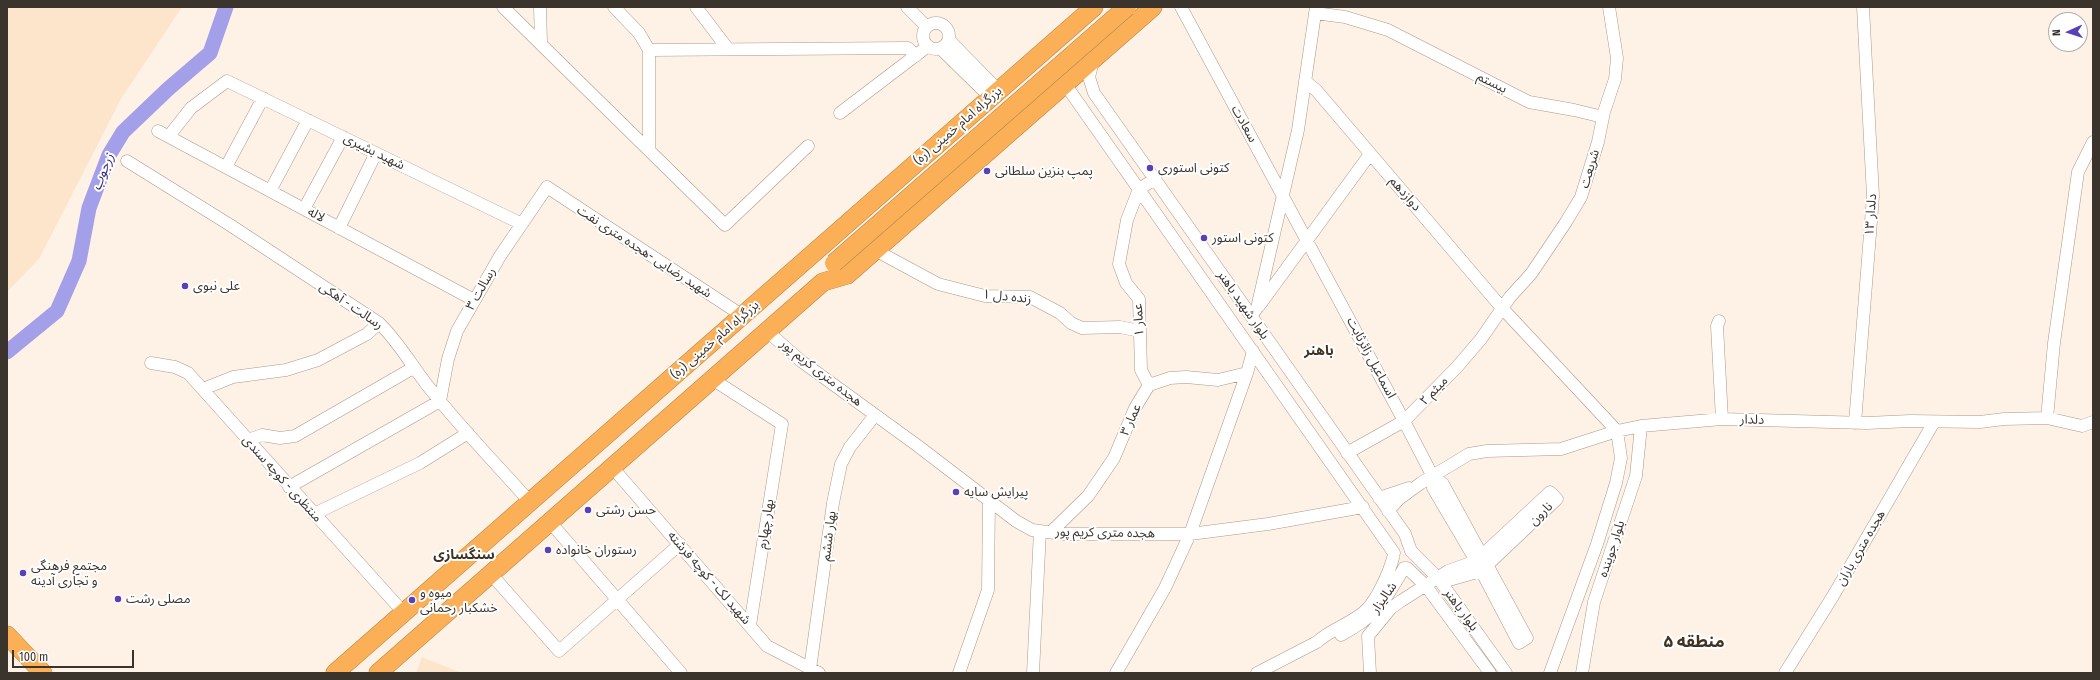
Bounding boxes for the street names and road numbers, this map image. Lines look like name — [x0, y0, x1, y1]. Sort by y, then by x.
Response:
street label: بیستم — [1474, 69, 1510, 97]
street label: بزرگراه امام خمینی (ره) — [911, 83, 1005, 169]
street label: سعادت — [1228, 103, 1260, 145]
street label: شهید بشیری — [341, 131, 407, 173]
street label: شریعت — [1577, 148, 1603, 190]
street label: دوازدهم — [1386, 174, 1424, 214]
street label: دلدار ۱۳ — [1862, 193, 1880, 237]
street label: شهید رضایی -هجده متری نفت — [574, 203, 714, 301]
street label: لاله — [305, 204, 327, 226]
street label: رسالت ۳ — [463, 265, 499, 313]
street label: بلوار شهید باهنر — [1214, 268, 1272, 342]
street label: رسالت - آهکی — [316, 279, 386, 333]
street label: زنده دل ۱ — [982, 287, 1032, 307]
street label: بزرگراه امام خمینی (ره) — [668, 297, 762, 383]
street label: عمار ۱ — [1130, 303, 1148, 337]
street label: اسماعیل زائرثابت — [1343, 315, 1399, 401]
street label: هجده متری کریم پور — [777, 336, 865, 410]
street label: میثم ۲ — [1416, 373, 1452, 409]
street label: عمار ۳ — [1117, 402, 1145, 438]
street label: دلدار — [1740, 412, 1764, 428]
street label: منتظری - کوچه سندی — [239, 432, 325, 526]
street label: بهار چهارم — [754, 498, 778, 550]
street label: نارون — [1526, 499, 1556, 529]
street label: هجده متری باران — [1833, 508, 1889, 588]
street label: بهار ششم — [818, 510, 840, 562]
street label: بلوار جوینده — [1596, 519, 1628, 579]
street label: هجده متری کریم پور — [1055, 524, 1155, 542]
street label: شهید لک - کوچه فرشته — [664, 528, 754, 628]
street label: شالیزار — [1368, 579, 1400, 617]
street label: بلوار باهنر — [1440, 586, 1482, 634]

